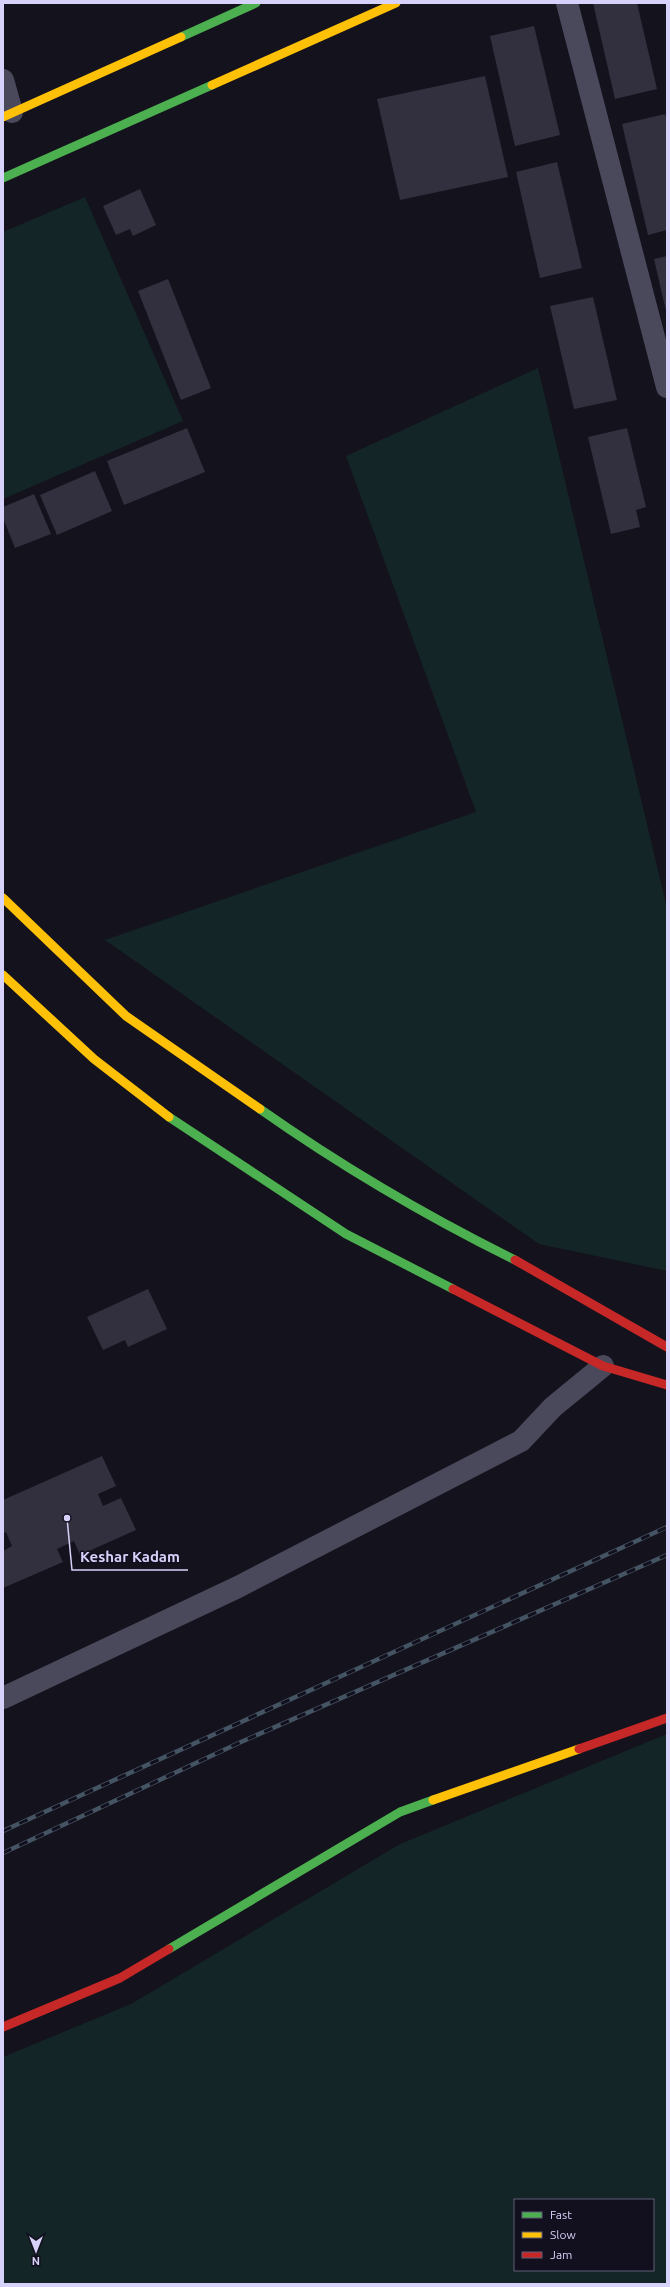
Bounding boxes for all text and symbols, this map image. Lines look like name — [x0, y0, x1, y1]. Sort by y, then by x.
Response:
callout: Keshar Kadam — [72, 1543, 188, 1570]
text: Keshar Kadam — [80, 1548, 180, 1565]
legend — [514, 2199, 654, 2271]
text: Fast — [550, 2208, 572, 2221]
text: Slow — [550, 2228, 576, 2241]
north arrow — [16, 2231, 56, 2271]
text: Jam — [550, 2248, 572, 2261]
text: N — [32, 2255, 40, 2267]

